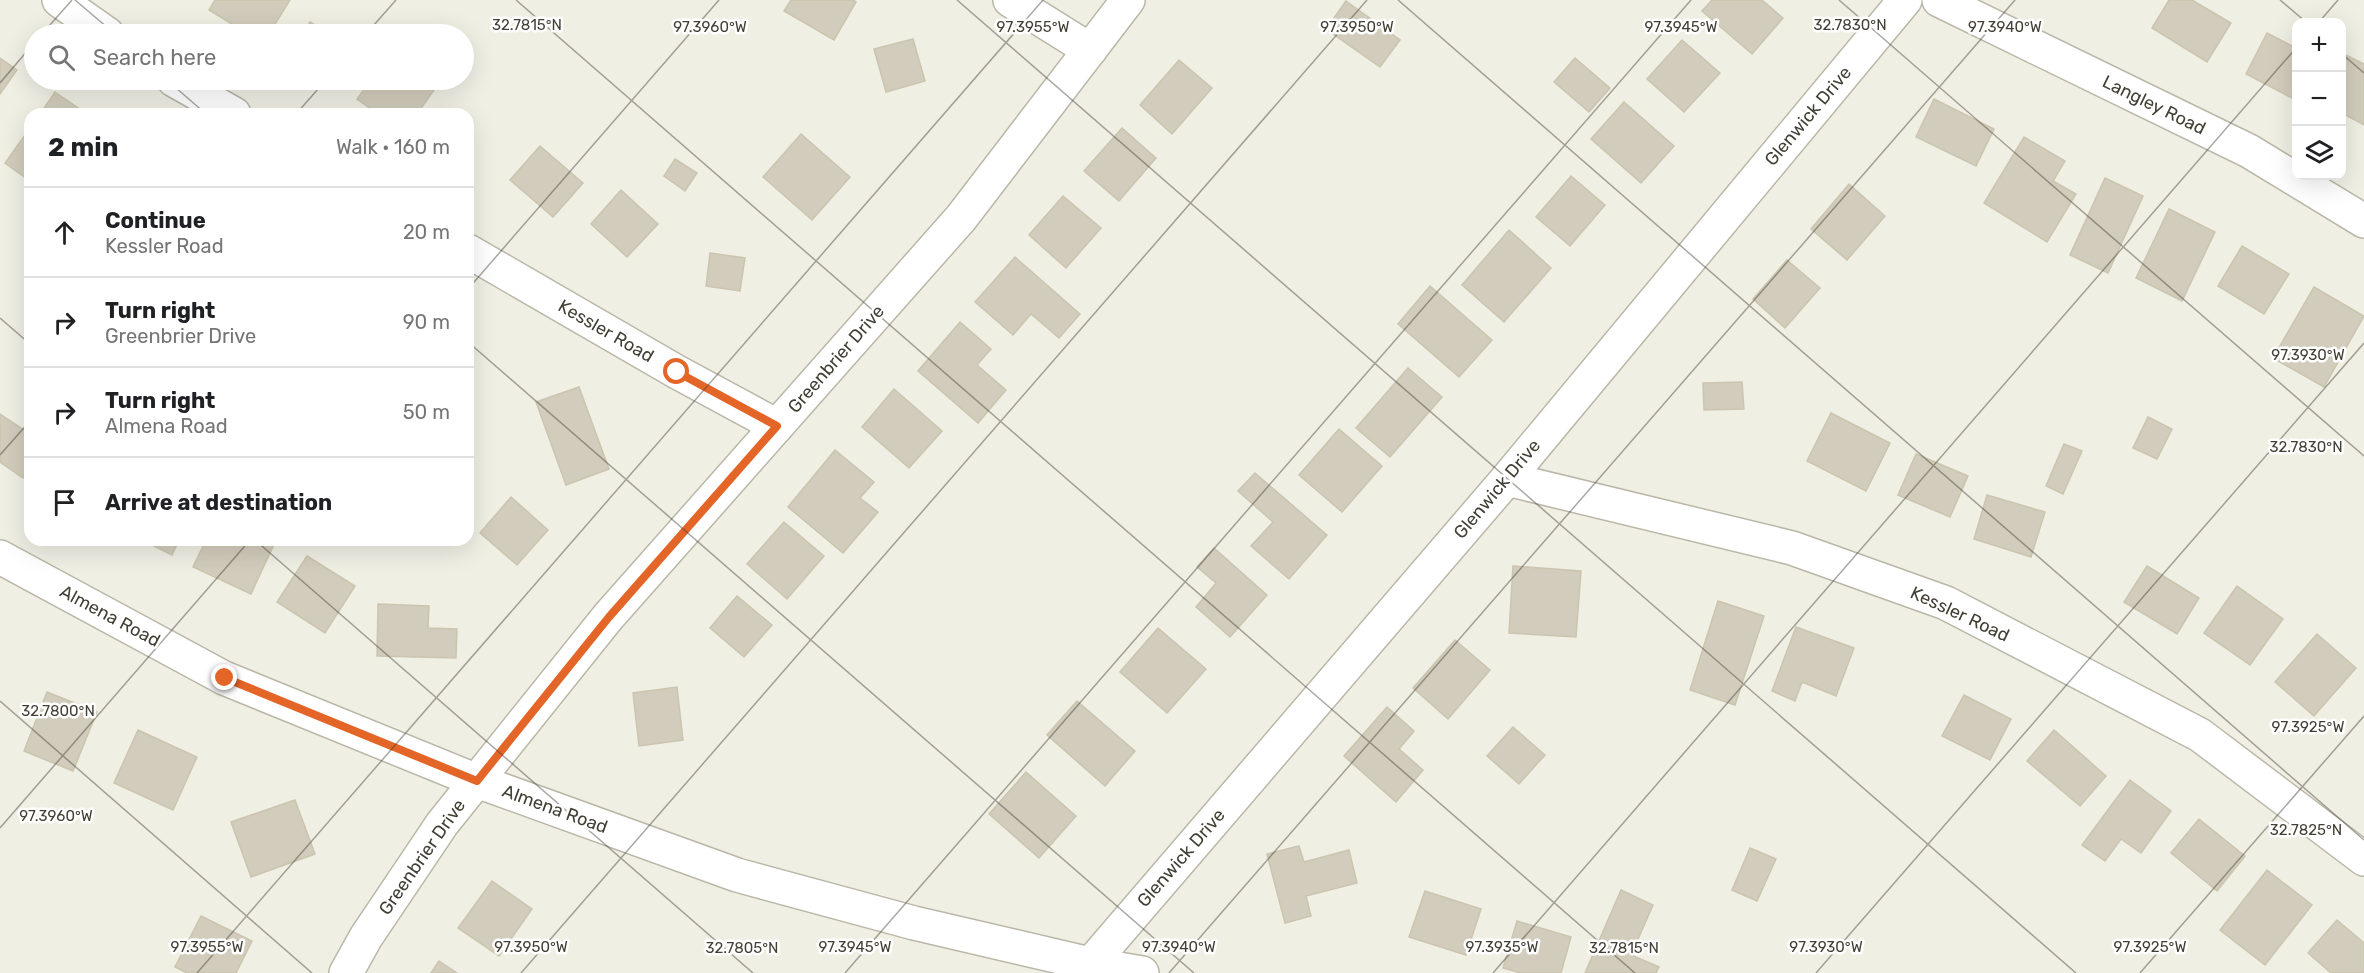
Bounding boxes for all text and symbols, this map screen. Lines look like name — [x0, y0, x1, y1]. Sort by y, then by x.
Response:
text: 32.7815°N — [492, 16, 562, 34]
text: 32.7830°N — [1813, 16, 1887, 34]
text: 97.3960°W — [673, 18, 747, 36]
text: 97.3955°W — [997, 18, 1069, 36]
text: 97.3950°W — [1320, 18, 1394, 36]
text: 97.3945°W — [1644, 18, 1718, 36]
text: 97.3940°W — [1968, 18, 2042, 36]
map controls — [2292, 18, 2346, 180]
button: + — [2292, 18, 2346, 72]
search box — [24, 24, 474, 90]
icon: search — [45, 41, 78, 74]
text: Search here — [93, 44, 216, 71]
street label: Glenwick Drive — [1760, 62, 1856, 170]
street label: Langley Road — [2099, 70, 2209, 140]
button: − — [2292, 72, 2346, 126]
button: layers — [2292, 126, 2346, 180]
text: 2 min — [48, 132, 118, 163]
text: Walk · 160 m — [336, 135, 450, 159]
text: Continue — [105, 207, 206, 234]
icon: ahead — [48, 216, 81, 249]
text: 20 m — [403, 220, 450, 244]
text: Kessler Road — [105, 234, 224, 258]
street label: Kessler Road — [554, 295, 658, 367]
text: Turn right — [105, 297, 215, 324]
street label: Greenbrier Drive — [783, 300, 889, 418]
icon: right — [48, 306, 81, 339]
text: 90 m — [403, 310, 450, 334]
text: Greenbrier Drive — [105, 324, 256, 348]
text: 97.3930°W — [2271, 346, 2345, 364]
route start — [663, 358, 689, 384]
text: Turn right — [105, 387, 215, 414]
icon: right — [48, 396, 81, 429]
text: 50 m — [403, 400, 450, 424]
text: Almena Road — [105, 414, 228, 438]
street label: Glenwick Drive — [1449, 435, 1545, 543]
text: 32.7830°N — [2269, 438, 2343, 456]
icon: arrive — [48, 486, 81, 519]
text: Arrive at destination — [105, 489, 332, 516]
street label: Almena Road — [56, 580, 164, 652]
street label: Kessler Road — [1907, 581, 2013, 647]
route end — [211, 664, 237, 690]
text: 32.7800°N — [21, 702, 95, 720]
text: 97.3925°W — [2272, 718, 2344, 736]
street label: Almena Road — [499, 780, 611, 838]
street label: Greenbrier Drive — [374, 795, 470, 919]
street label: Glenwick Drive — [1132, 804, 1230, 912]
text: 97.3960°W — [19, 807, 93, 825]
text: 32.7825°N — [2270, 821, 2342, 839]
text: 97.3955°W — [171, 938, 243, 956]
text: 97.3950°W — [494, 938, 568, 956]
text: 97.3945°W — [818, 938, 892, 956]
text: 97.3940°W — [1142, 938, 1216, 956]
text: 97.3935°W — [1466, 938, 1538, 956]
text: 97.3930°W — [1789, 938, 1863, 956]
text: 97.3925°W — [2114, 938, 2186, 956]
text: 32.7805°N — [705, 939, 779, 957]
text: 32.7815°N — [1589, 939, 1659, 957]

